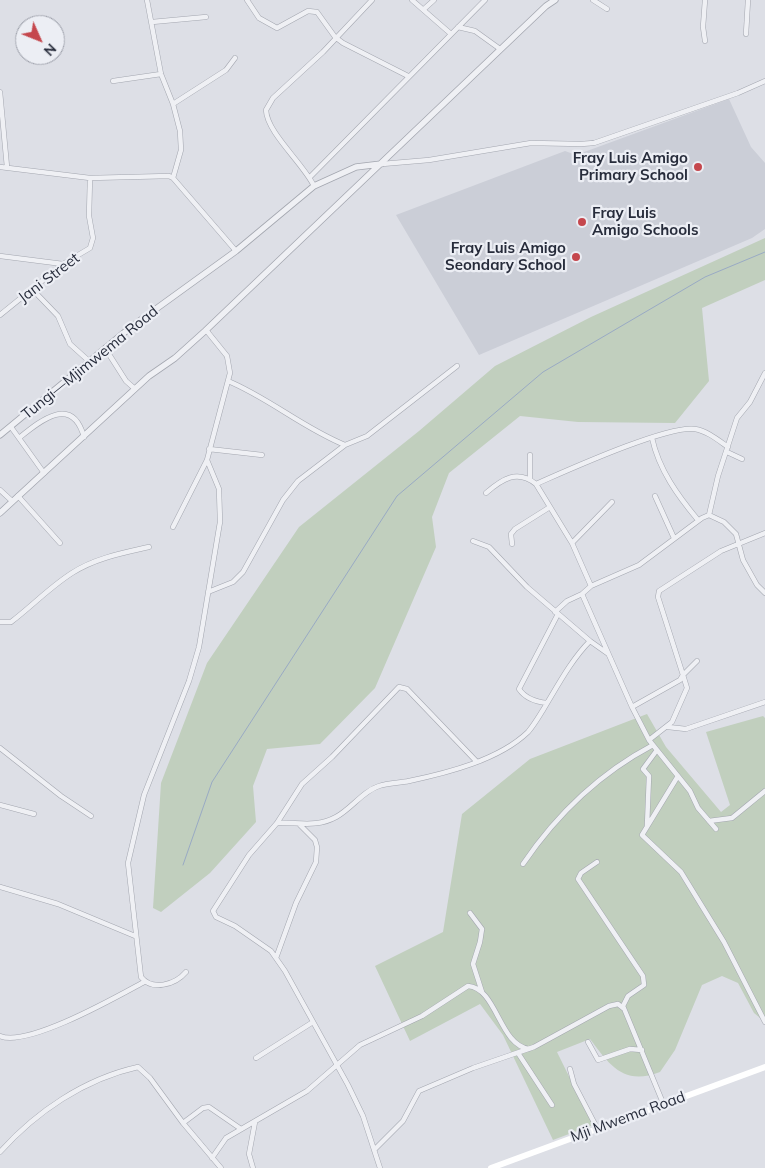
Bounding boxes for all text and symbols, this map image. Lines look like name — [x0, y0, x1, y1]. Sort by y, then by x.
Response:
north arrow — [15, 15, 65, 65]
text: N — [40, 40, 60, 60]
place label: Fray Luis Amigo Primary School — [573, 149, 688, 184]
marker: Fray Luis Amigo Primary School — [692, 161, 704, 173]
place label: Fray Luis Amigo Schools — [592, 204, 698, 239]
marker: Fray Luis Amigo Schools — [576, 216, 588, 228]
place label: Fray Luis Amigo Seondary School — [445, 239, 566, 274]
street label: Jani Street — [15, 249, 83, 307]
marker: Fray Luis Amigo Seondary School — [570, 251, 582, 263]
street label: Tungi—Mjimwema Road — [18, 302, 162, 424]
street label: Mji Mwema Road — [568, 1088, 688, 1146]

